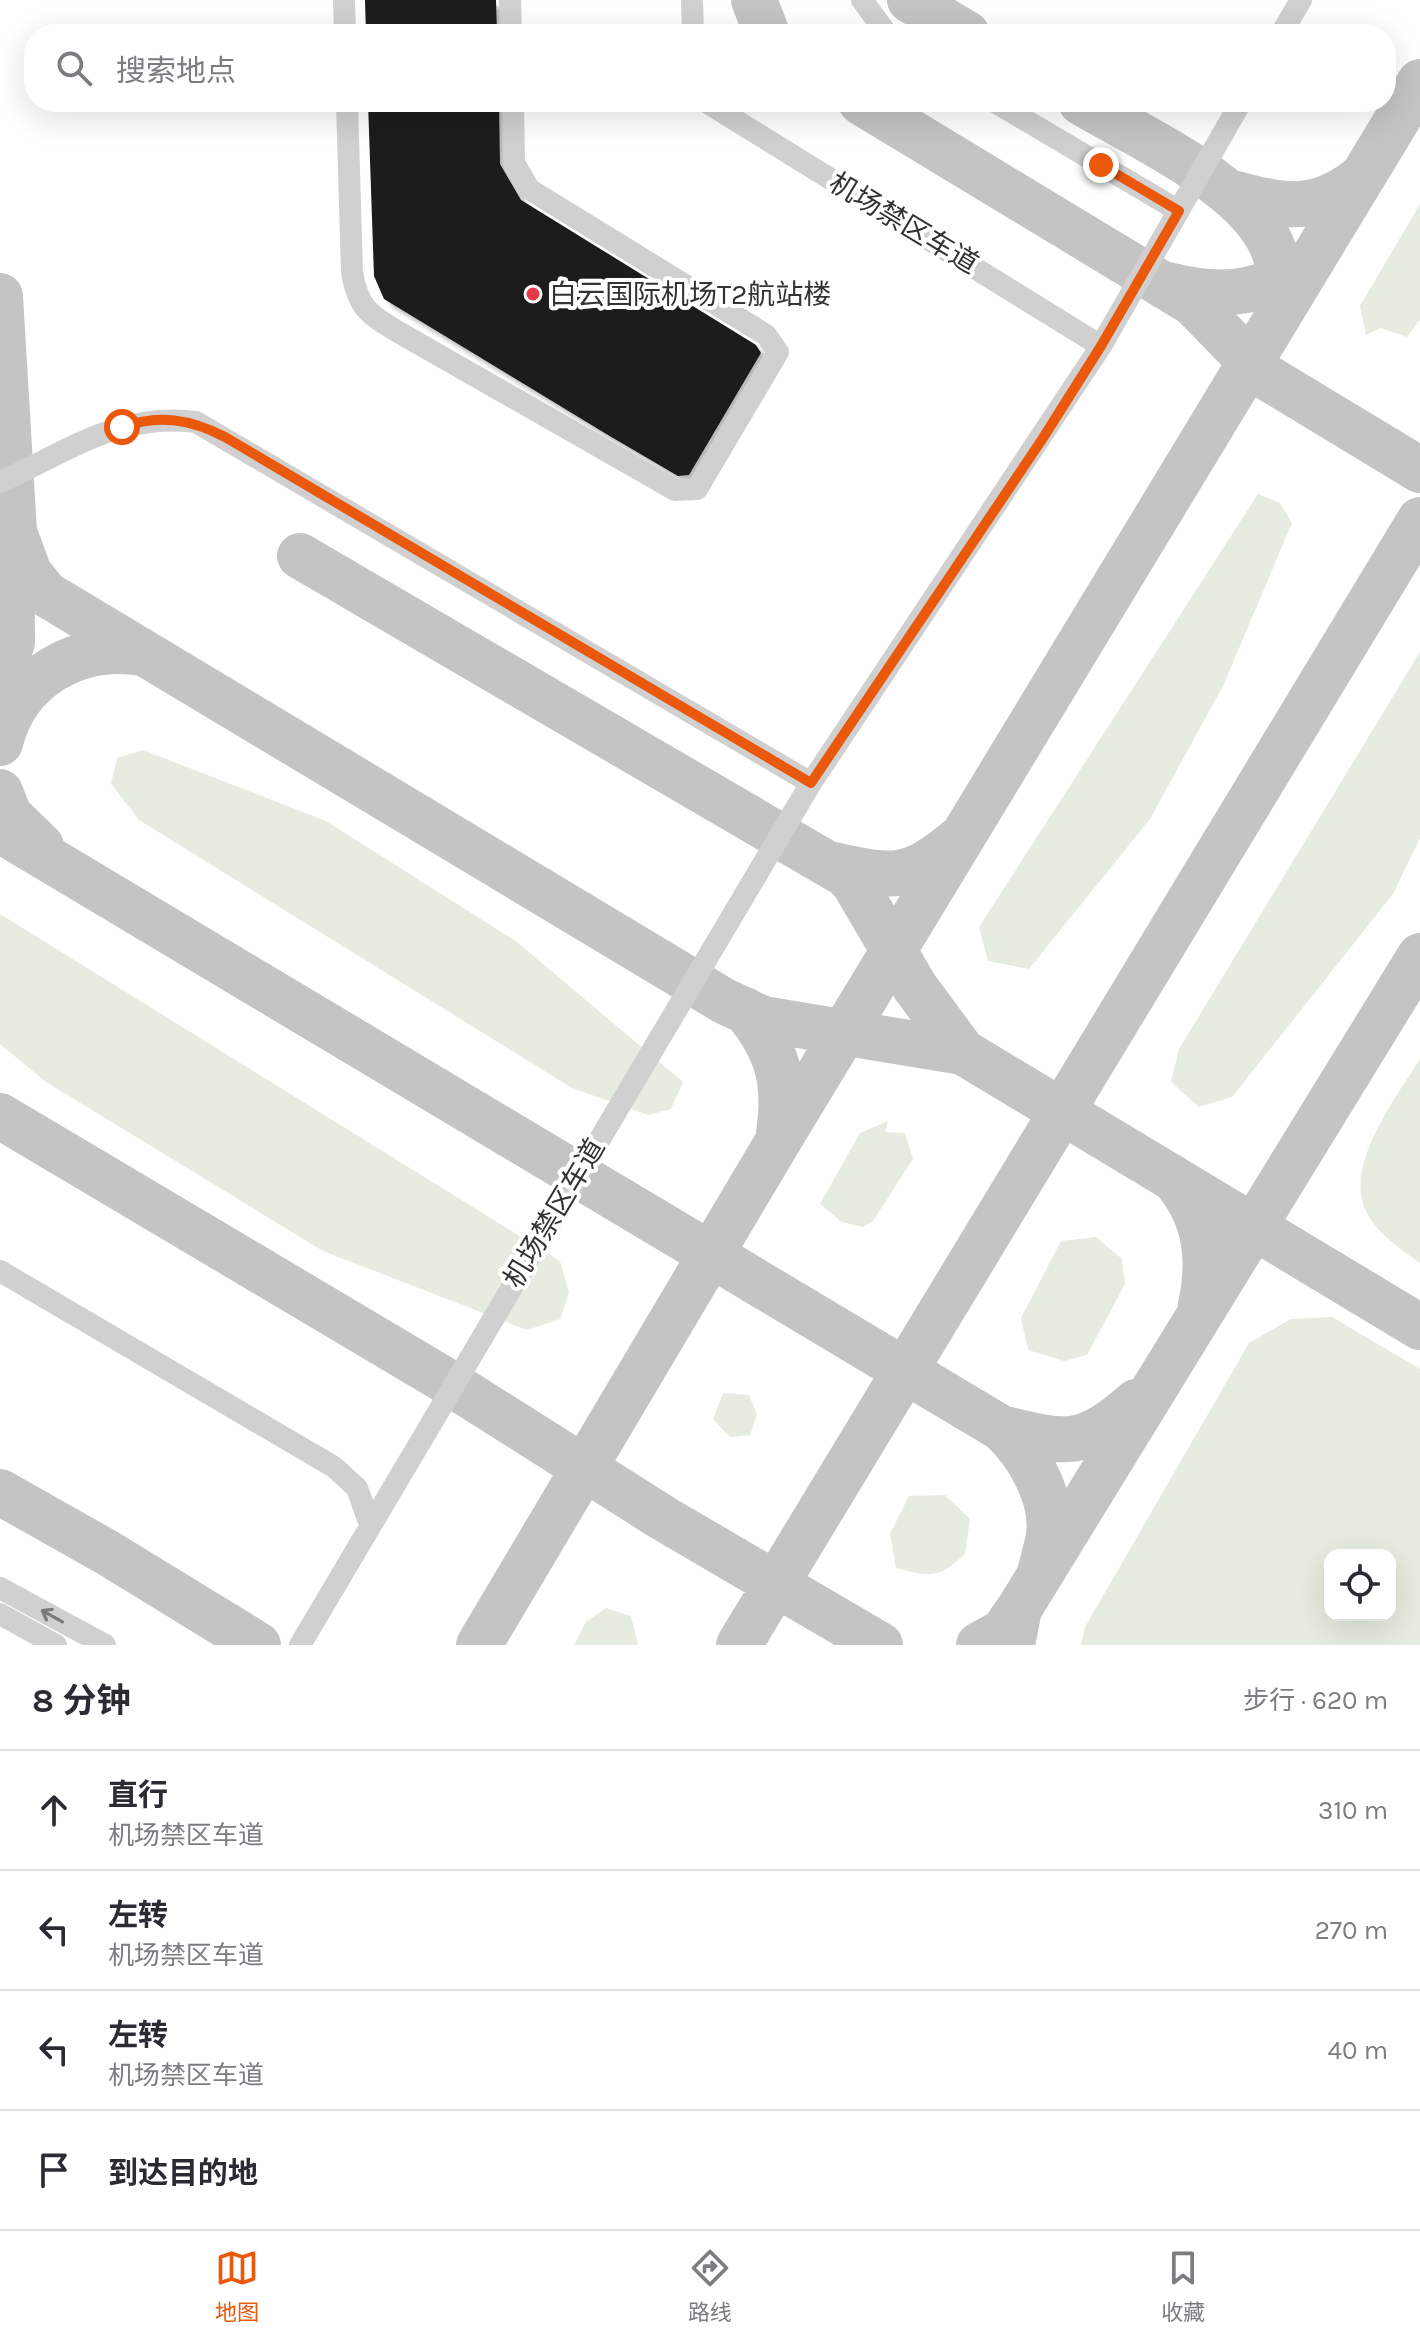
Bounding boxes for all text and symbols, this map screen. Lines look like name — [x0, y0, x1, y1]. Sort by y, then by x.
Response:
search box — [24, 24, 1396, 112]
icon: search — [52, 46, 96, 90]
text: 搜索地点 — [116, 53, 236, 89]
route end — [1083, 147, 1119, 183]
street label: 机场禁区车道 — [823, 166, 985, 280]
place label: 白云国际机场T2航站楼 — [549, 278, 831, 311]
marker: 白云国际机场T2航站楼 — [524, 285, 542, 303]
route start — [104, 409, 140, 445]
street label: 机场禁区车道 — [497, 1132, 611, 1294]
map controls — [1324, 1549, 1396, 1621]
button: locate — [1324, 1549, 1396, 1621]
one-way arrow — [41, 1608, 65, 1624]
text: 8 分钟 — [32, 1681, 131, 1721]
text: 步行 · 620 m — [1243, 1685, 1388, 1716]
text: 直行 — [108, 1777, 168, 1813]
icon: ahead — [32, 1788, 76, 1832]
text: 310 m — [1318, 1795, 1388, 1826]
text: 机场禁区车道 — [108, 1820, 264, 1851]
text: 左转 — [108, 1897, 168, 1933]
icon: left — [32, 1908, 76, 1952]
text: 270 m — [1315, 1915, 1388, 1946]
text: 机场禁区车道 — [108, 1940, 264, 1971]
text: 左转 — [108, 2017, 168, 2053]
icon: left — [32, 2028, 76, 2072]
text: 40 m — [1328, 2035, 1388, 2066]
text: 机场禁区车道 — [108, 2060, 264, 2091]
icon: arrive — [32, 2148, 76, 2192]
text: 到达目的地 — [108, 2155, 258, 2191]
tab: 地图 — [215, 2246, 259, 2326]
tab: 路线 — [688, 2246, 732, 2326]
tab: 收藏 — [1161, 2246, 1205, 2326]

